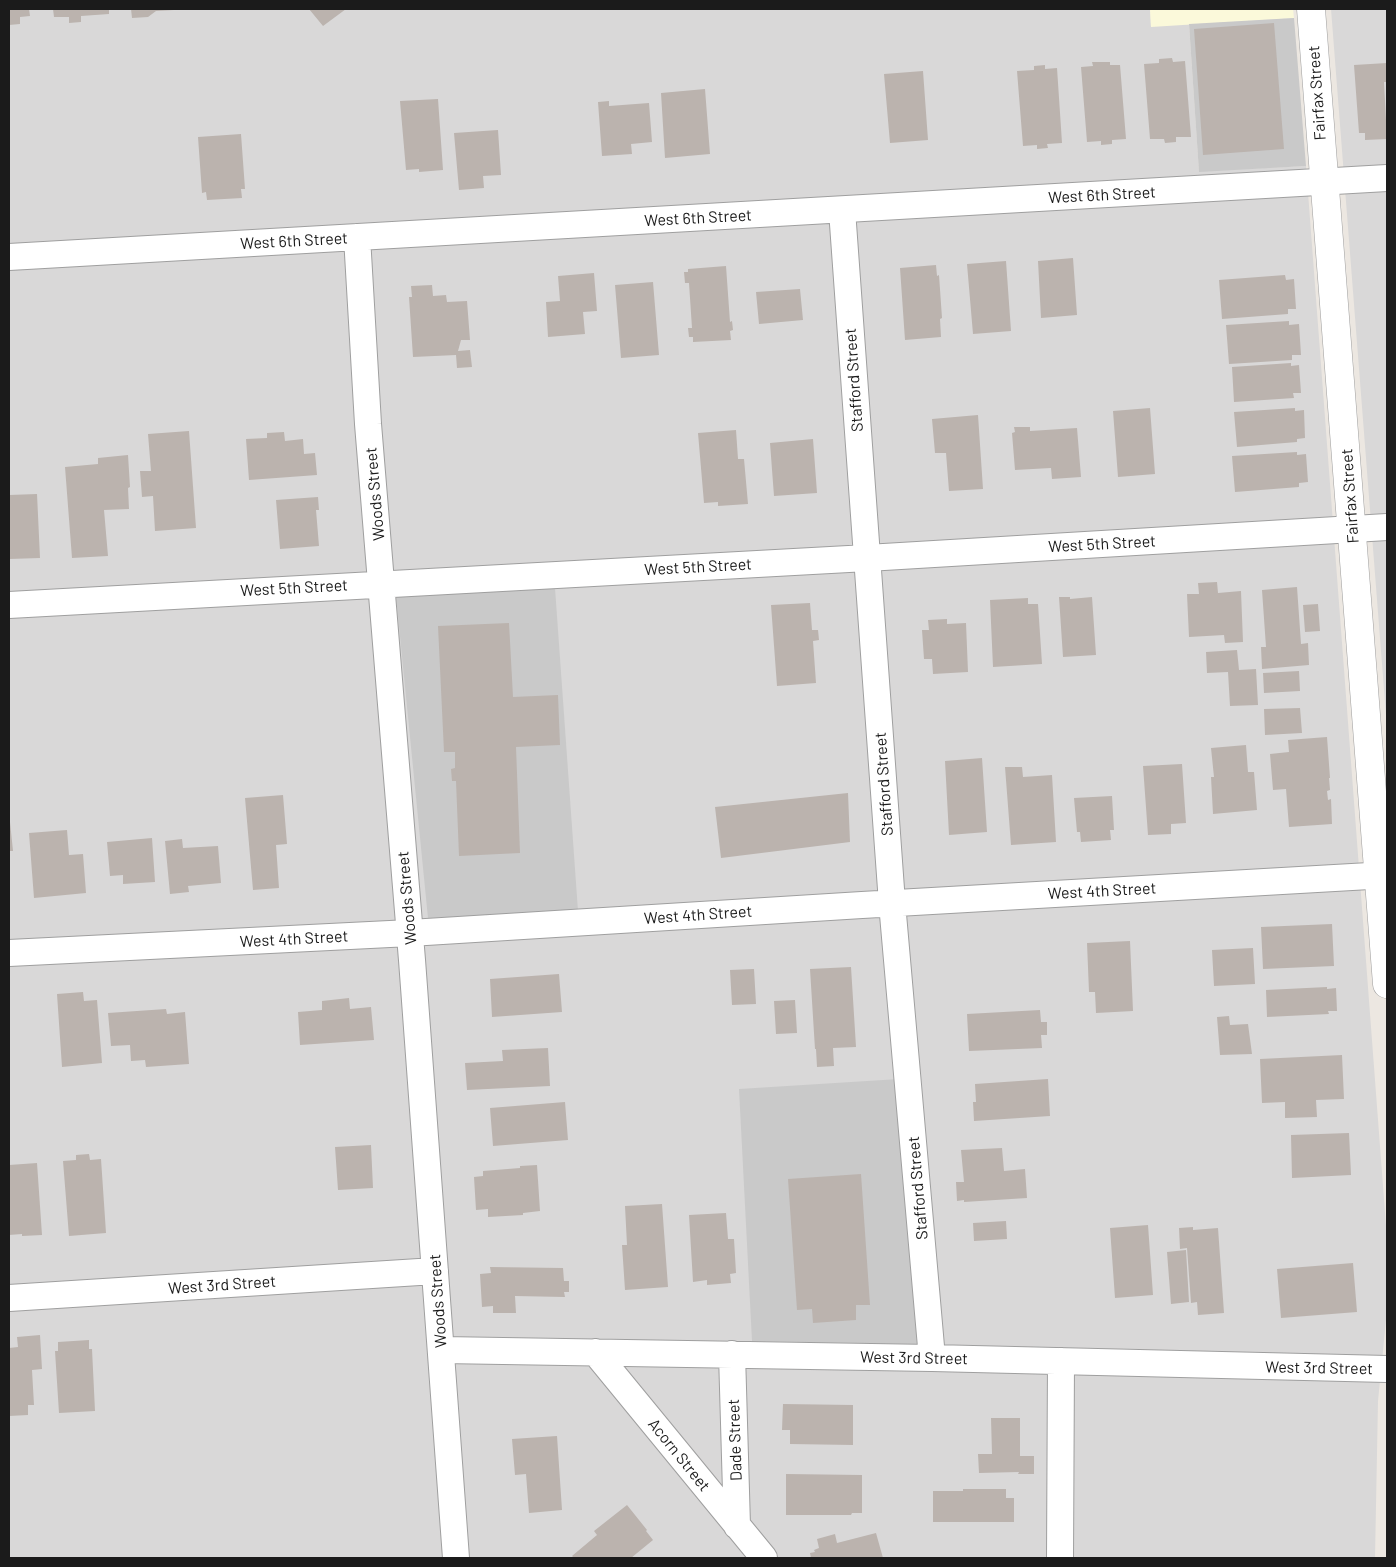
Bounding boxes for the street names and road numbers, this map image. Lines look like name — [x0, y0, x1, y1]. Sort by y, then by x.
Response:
street label: Fairfax Street — [1304, 45, 1330, 141]
street label: West 6th Street — [1048, 183, 1156, 207]
street label: West 6th Street — [644, 206, 752, 230]
street label: West 6th Street — [240, 229, 348, 253]
street label: Stafford Street — [841, 327, 867, 433]
street label: Woods Street — [361, 446, 389, 542]
street label: Fairfax Street — [1337, 448, 1363, 544]
street label: West 5th Street — [1048, 532, 1156, 556]
street label: West 5th Street — [644, 555, 752, 579]
street label: West 5th Street — [240, 576, 348, 600]
street label: Stafford Street — [871, 731, 897, 837]
street label: Woods Street — [393, 850, 421, 946]
street label: West 4th Street — [1047, 879, 1157, 903]
street label: West 4th Street — [643, 902, 753, 928]
street label: West 4th Street — [239, 927, 349, 951]
street label: Stafford Street — [904, 1135, 932, 1241]
street label: Woods Street — [425, 1253, 451, 1349]
street label: West 3rd Street — [167, 1272, 277, 1298]
street label: West 3rd Street — [860, 1347, 968, 1369]
street label: West 3rd Street — [1265, 1357, 1373, 1379]
street label: Dade Street — [724, 1399, 746, 1481]
street label: Acorn Street — [644, 1415, 714, 1495]

